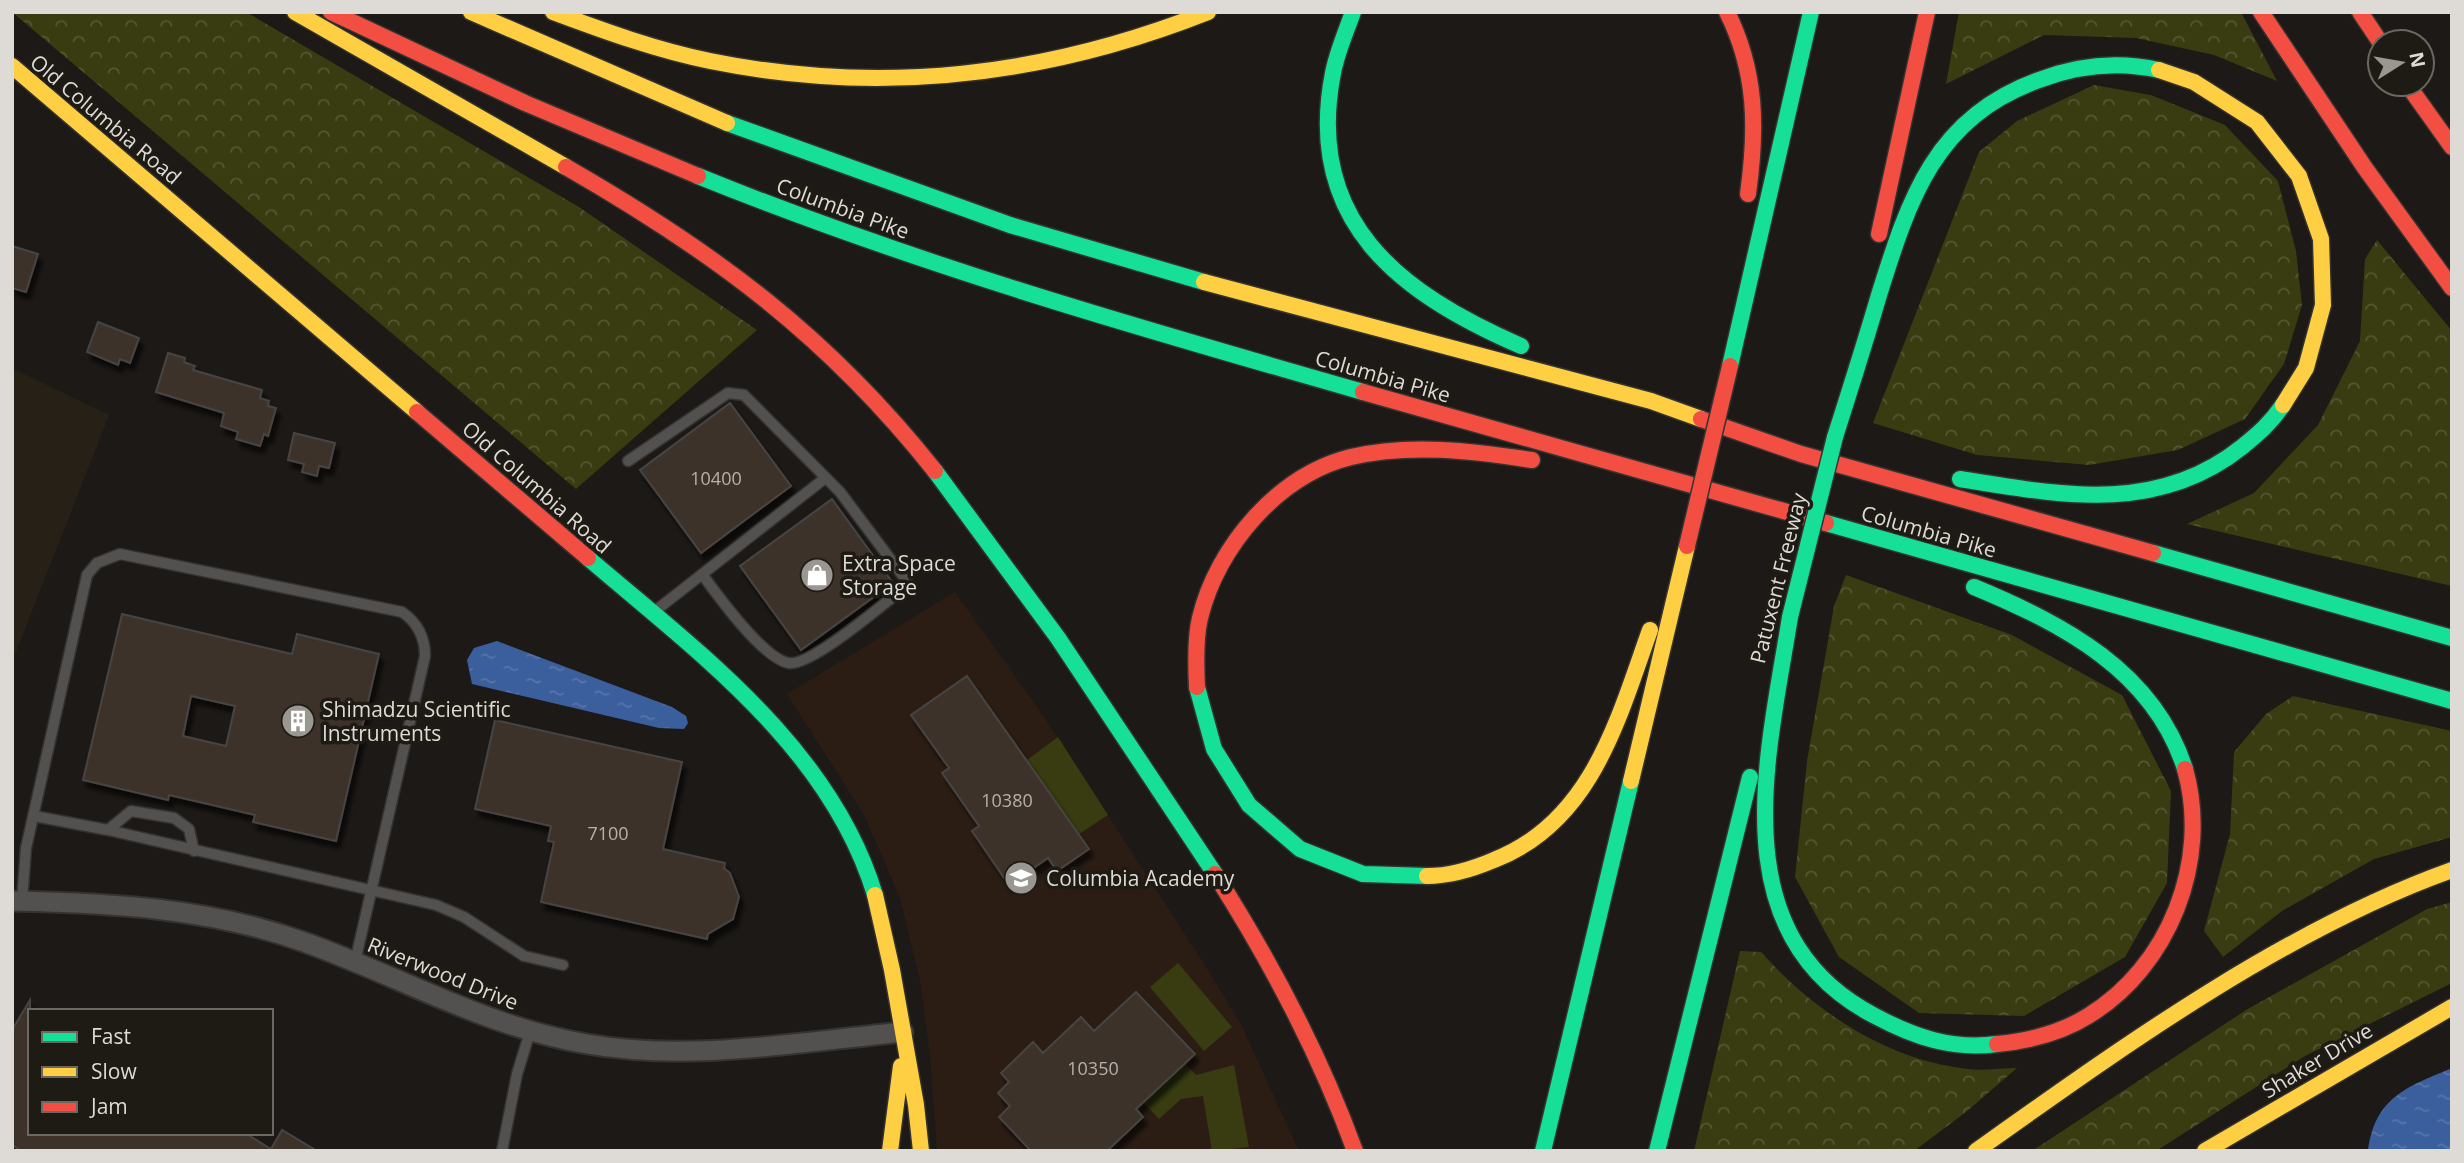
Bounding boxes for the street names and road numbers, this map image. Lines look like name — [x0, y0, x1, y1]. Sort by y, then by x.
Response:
street label: Old Columbia Road — [25, 48, 187, 190]
street label: Columbia Pike — [773, 171, 913, 245]
street label: Columbia Pike — [1312, 343, 1454, 409]
street label: Old Columbia Road — [457, 414, 617, 560]
street label: Patuxent Freeway — [1743, 489, 1813, 666]
street label: Columbia Pike — [1858, 498, 2000, 564]
street label: Riverwood Drive — [363, 930, 523, 1016]
street label: Shaker Drive — [2256, 1016, 2378, 1104]

